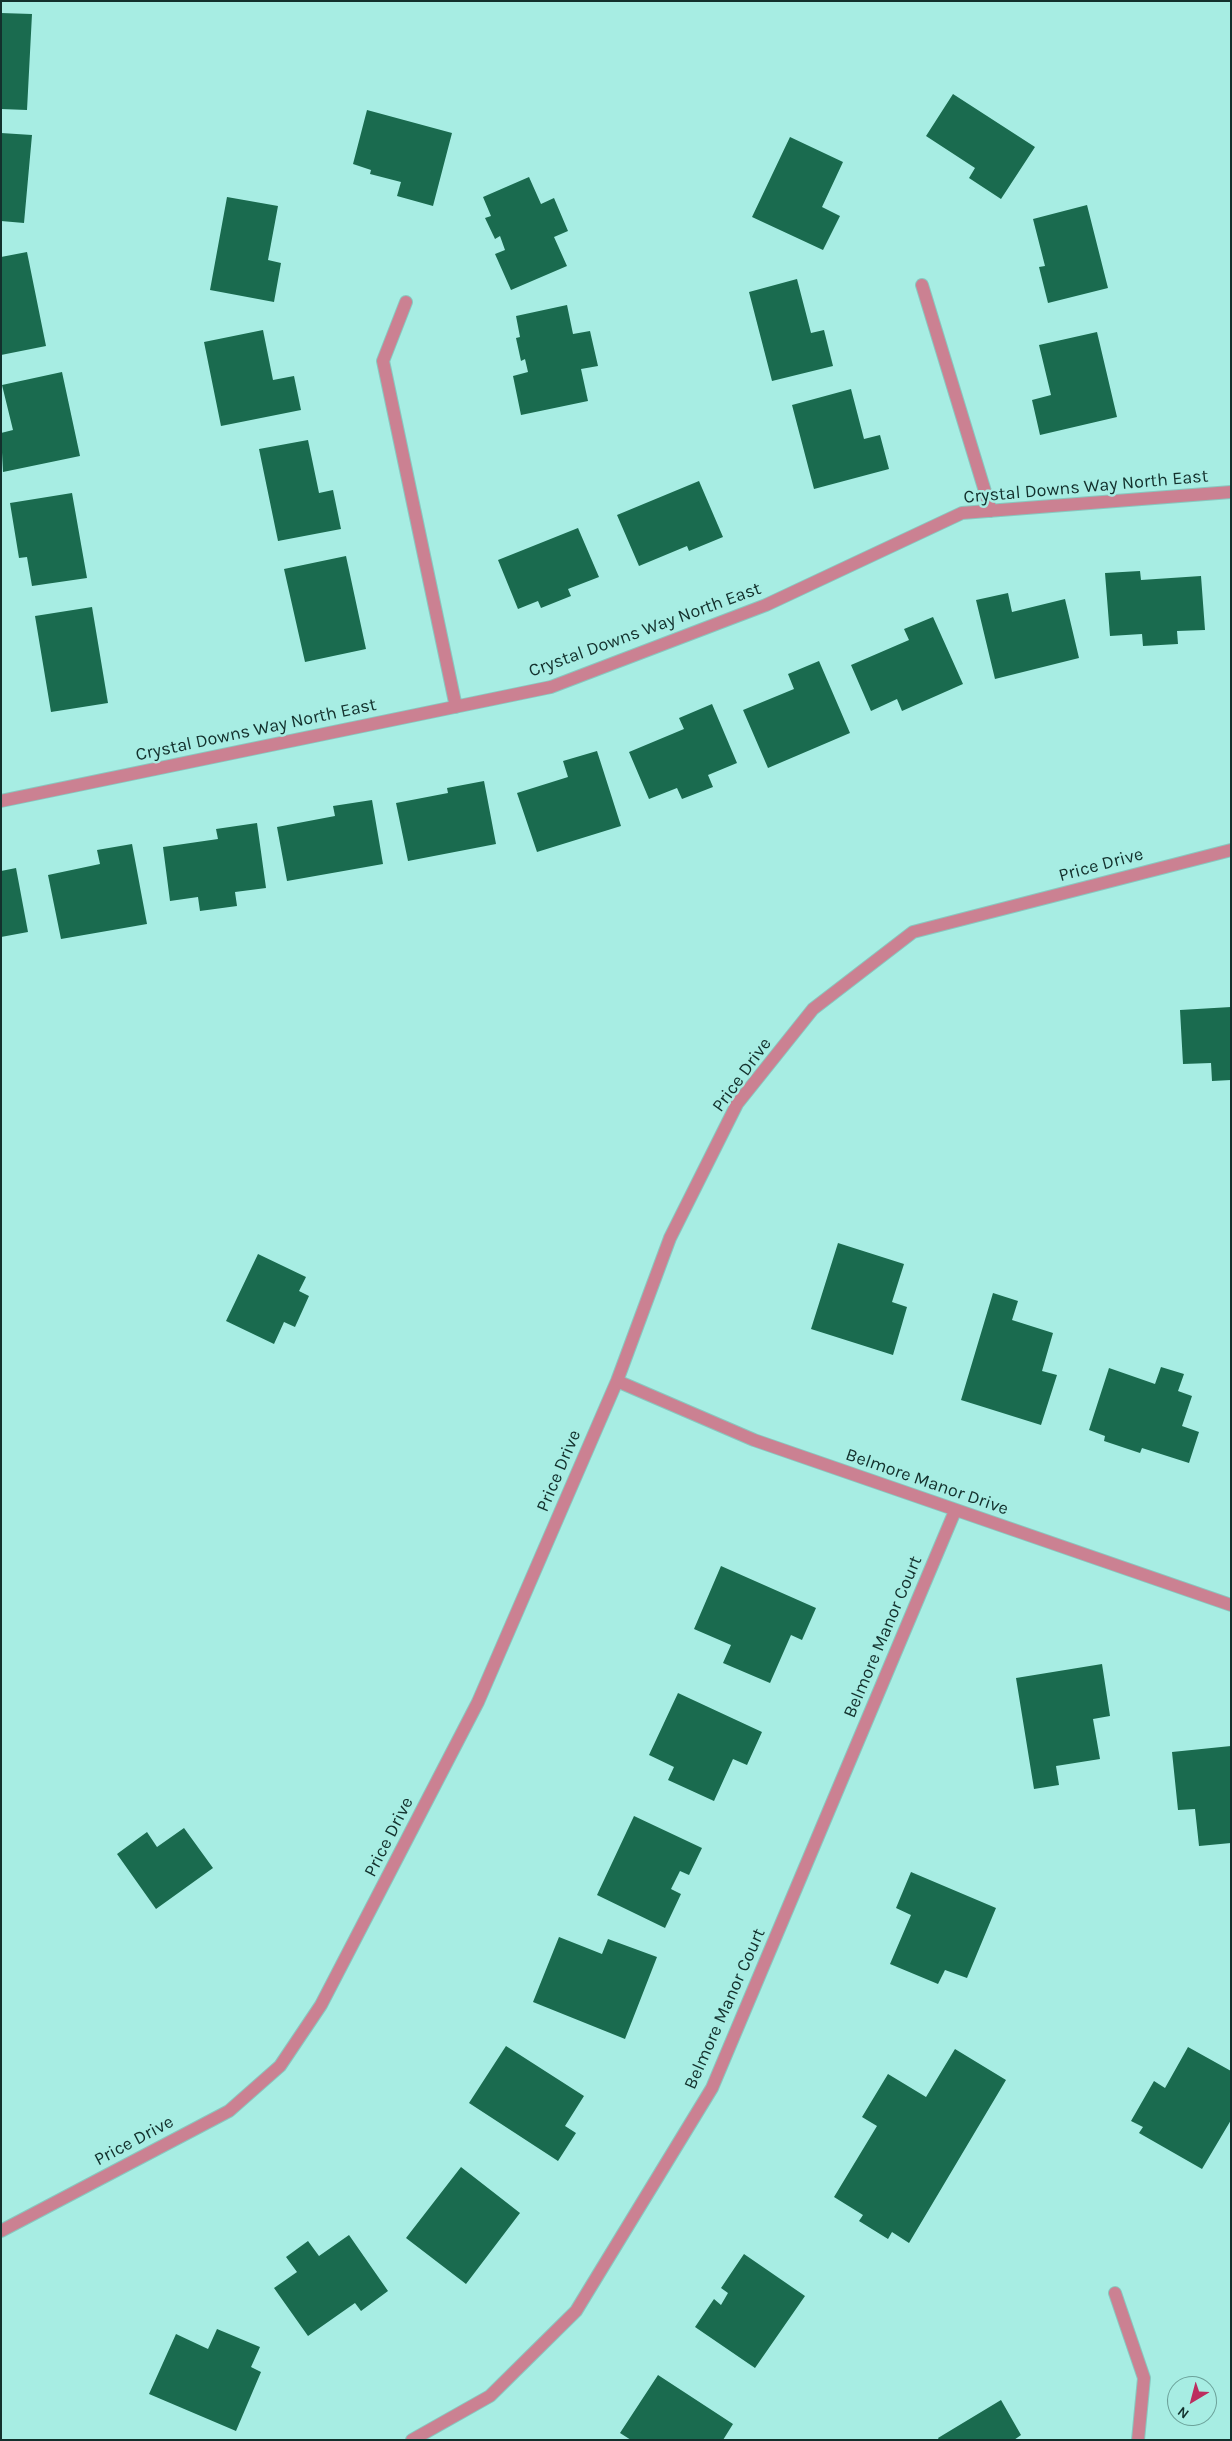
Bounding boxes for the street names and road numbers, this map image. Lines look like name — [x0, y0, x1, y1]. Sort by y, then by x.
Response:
street label: Crystal Downs Way North East — [963, 466, 1209, 508]
street label: Crystal Downs Way North East — [526, 578, 764, 682]
street label: Crystal Downs Way North East — [134, 694, 378, 766]
street label: Price Drive — [1056, 843, 1146, 887]
street label: Price Drive — [708, 1034, 776, 1116]
street label: Price Drive — [532, 1427, 586, 1515]
street label: Belmore Manor Drive — [843, 1444, 1011, 1520]
street label: Belmore Manor Court — [839, 1553, 927, 1721]
street label: Price Drive — [360, 1793, 418, 1881]
street label: Belmore Manor Court — [680, 1925, 770, 2093]
street label: Price Drive — [91, 2111, 177, 2171]

